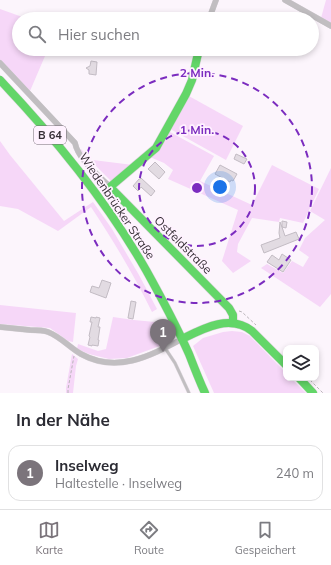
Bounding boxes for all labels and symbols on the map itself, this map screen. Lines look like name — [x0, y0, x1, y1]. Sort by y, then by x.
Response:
text: 2 Min. — [180, 65, 214, 80]
text: 1 Min. — [180, 122, 214, 137]
road number: B 64 — [34, 126, 66, 144]
street label: Wiedenbrücker Straße — [76, 150, 159, 262]
your location — [210, 177, 230, 197]
centre of rings — [190, 181, 204, 195]
street label: Ostfeldstraße — [151, 213, 215, 277]
pin: 1 — [150, 319, 176, 352]

